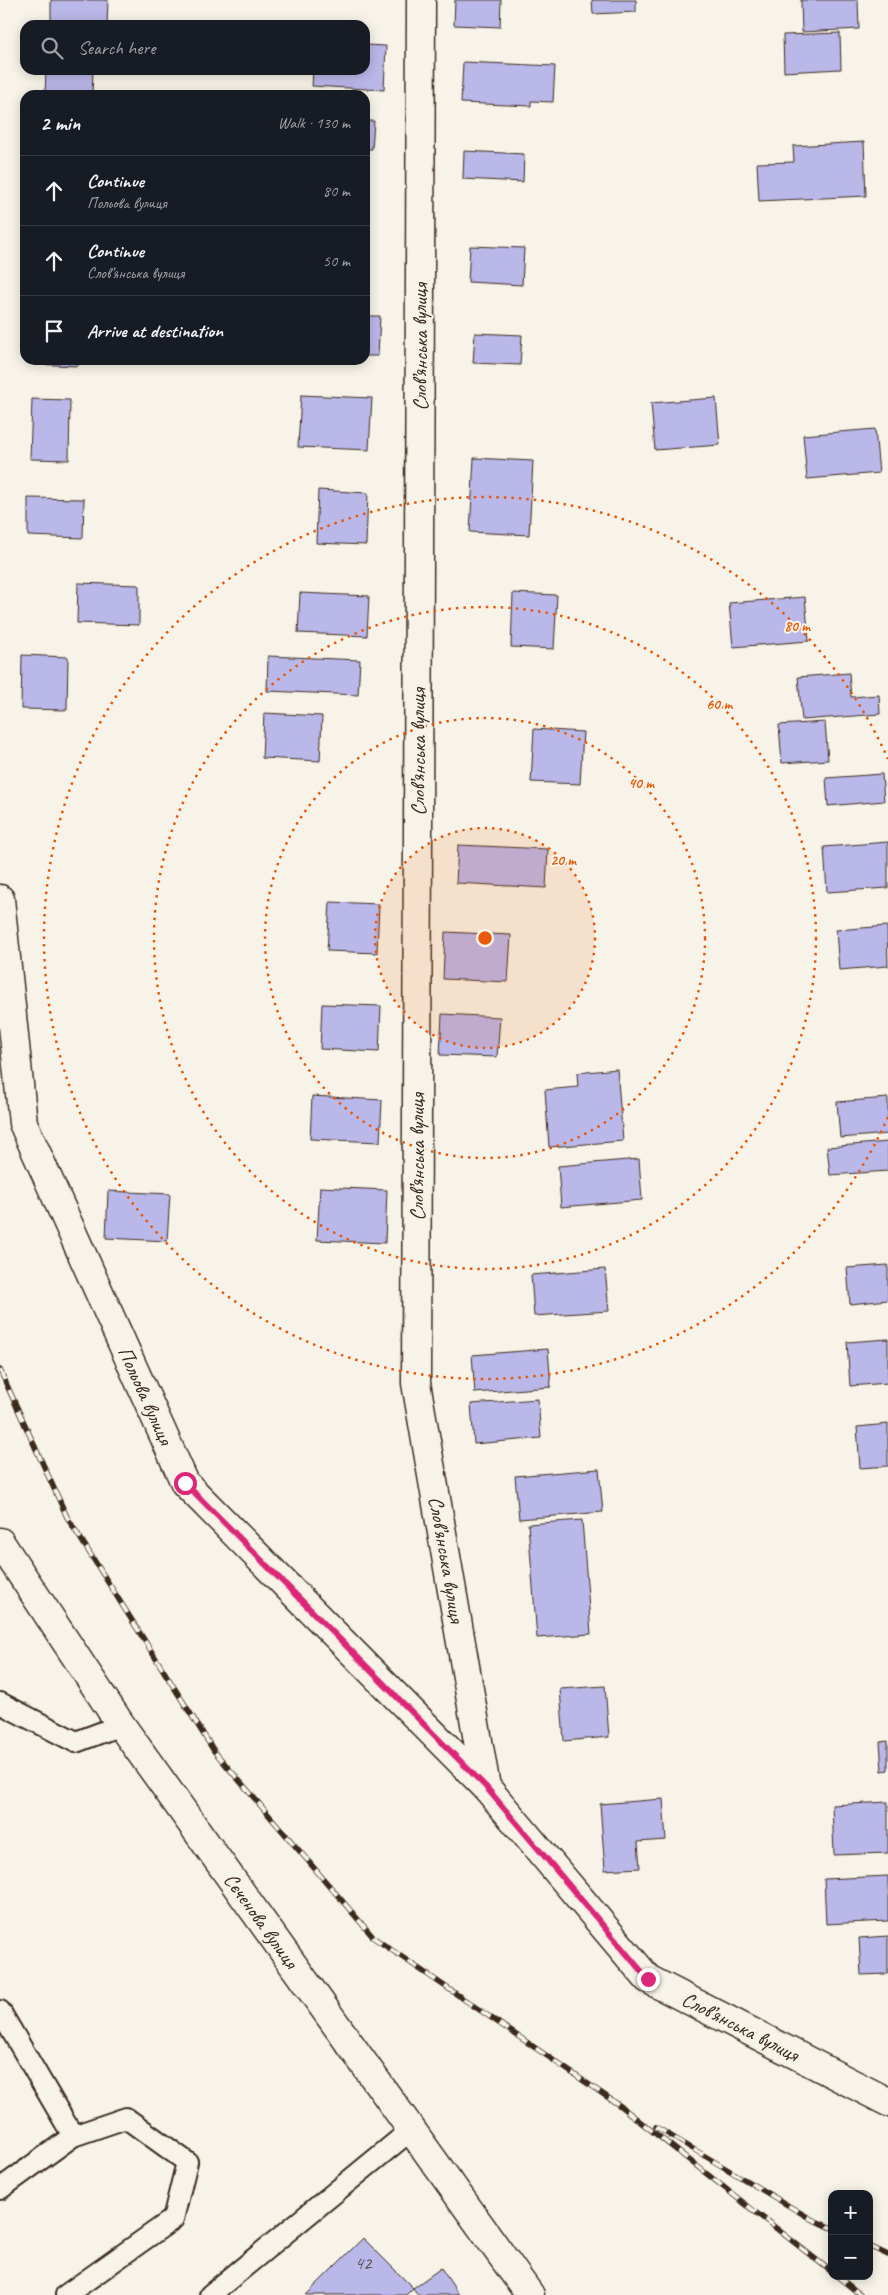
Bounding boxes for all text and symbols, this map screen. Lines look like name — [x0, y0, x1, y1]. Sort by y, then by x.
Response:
search box — [20, 20, 370, 75]
icon: search — [38, 34, 66, 62]
text: Search here — [78, 36, 155, 60]
text: 2 min — [40, 110, 80, 136]
text: Walk · 130 m — [278, 113, 350, 133]
text: Continue — [87, 169, 144, 193]
icon: ahead — [40, 177, 68, 205]
text: 80 m — [323, 181, 350, 201]
text: Польова вулиця — [87, 193, 167, 213]
text: Continue — [87, 239, 144, 263]
icon: ahead — [40, 247, 68, 275]
text: 50 m — [323, 251, 350, 271]
text: Слов’янська вулиця — [87, 263, 184, 283]
street label: Слов’янська вулиця — [407, 282, 433, 411]
icon: arrive — [40, 317, 68, 345]
text: Arrive at destination — [87, 319, 223, 343]
text: 80 m — [784, 617, 811, 636]
street label: Слов’янська вулиця — [405, 687, 431, 816]
text: 60 m — [706, 695, 733, 714]
text: 40 m — [628, 774, 655, 793]
text: 20 m — [550, 851, 577, 870]
centre of rings — [476, 929, 494, 947]
street label: Слов’янська вулиця — [404, 1092, 430, 1221]
street label: Польова вулиця — [112, 1342, 180, 1450]
route start — [174, 1472, 197, 1495]
street label: Слов’янська вулиця — [423, 1494, 471, 1626]
street label: Сєченова вулиця — [218, 1868, 305, 1975]
route end — [637, 1968, 660, 1991]
street label: Слов’янська вулиця — [678, 1986, 804, 2068]
map controls — [828, 2190, 873, 2280]
button: + — [828, 2190, 873, 2235]
button: − — [828, 2235, 873, 2280]
house number: 42 — [354, 2251, 373, 2275]

